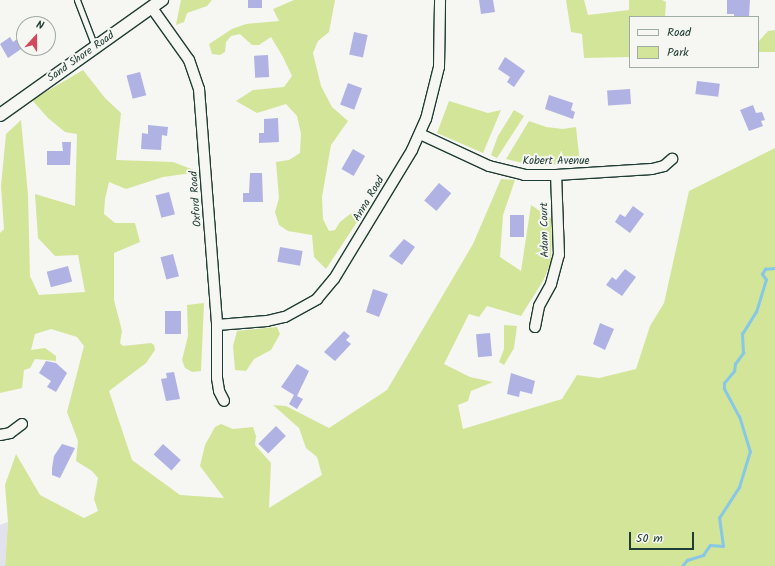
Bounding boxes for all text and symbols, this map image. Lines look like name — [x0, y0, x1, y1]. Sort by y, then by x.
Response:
north arrow — [16, 16, 56, 56]
text: N — [33, 16, 46, 35]
legend — [629, 16, 759, 68]
text: Road — [667, 23, 691, 42]
street label: Sand Shore Road — [45, 29, 117, 85]
text: Park — [667, 43, 689, 62]
street label: Kobert Avenue — [523, 154, 589, 168]
street label: Oxford Road — [187, 171, 205, 227]
street label: Anna Road — [350, 174, 388, 224]
street label: Adam Court — [538, 202, 552, 258]
scale bar — [631, 524, 696, 550]
text: 50 m — [636, 529, 663, 548]

